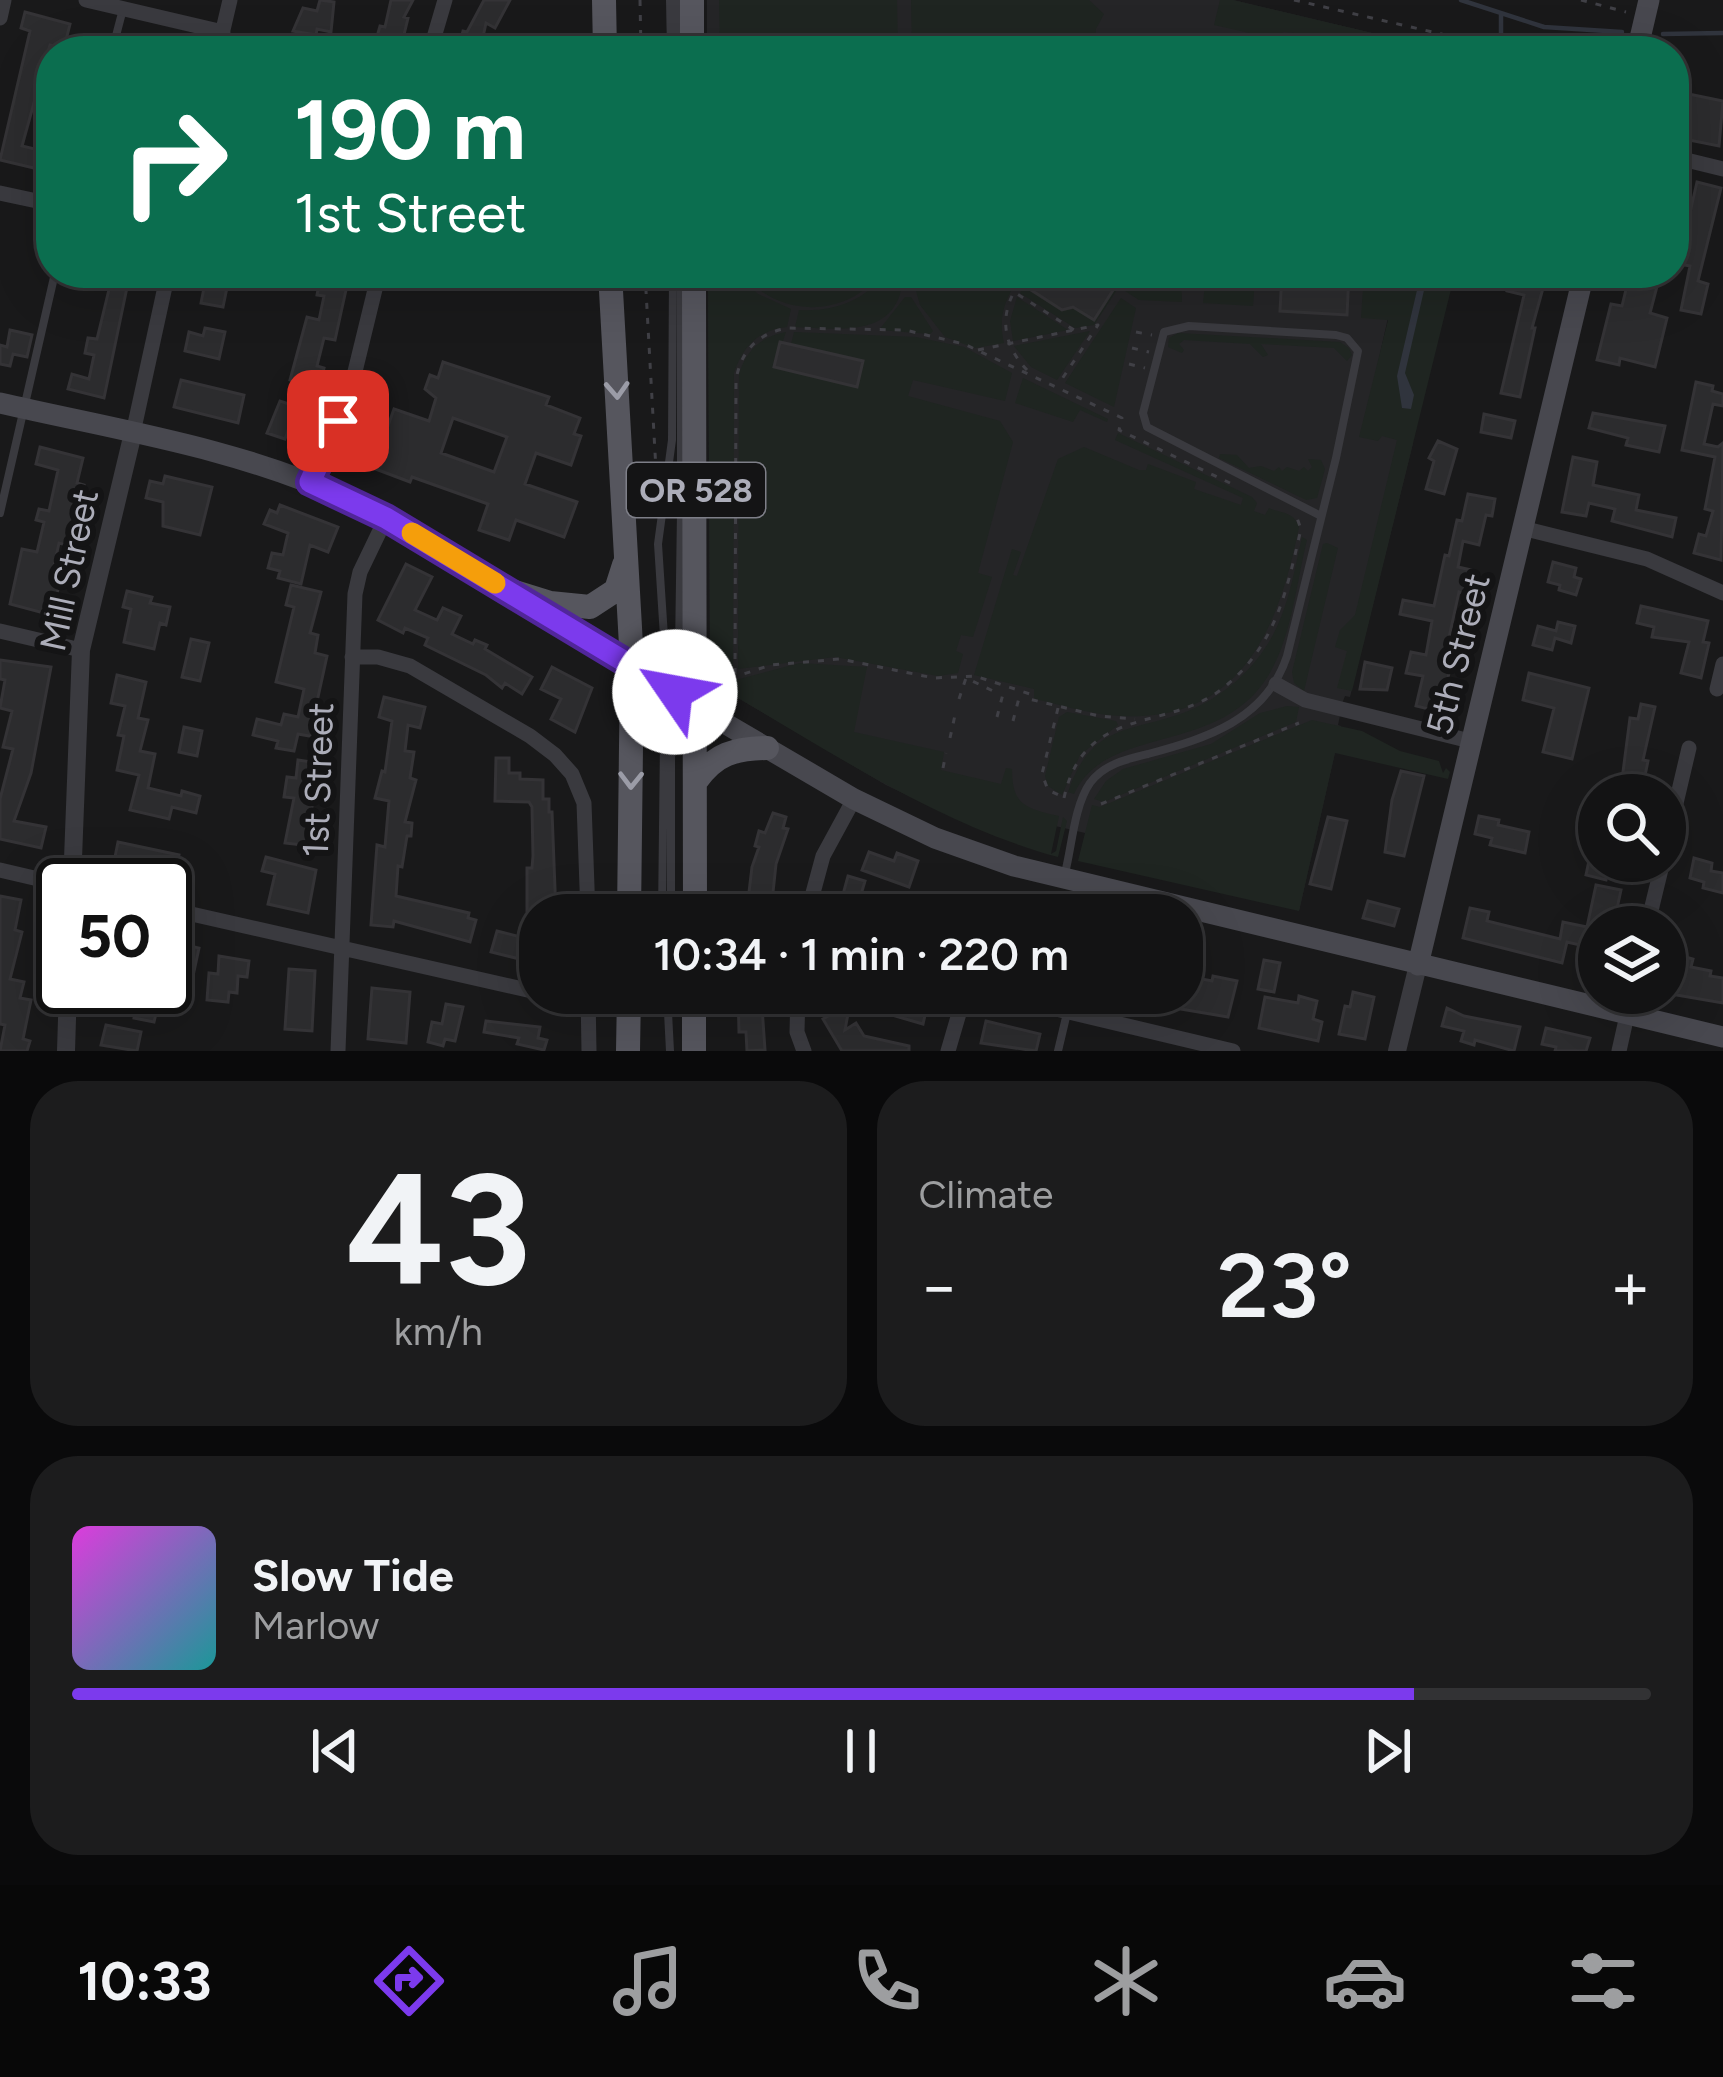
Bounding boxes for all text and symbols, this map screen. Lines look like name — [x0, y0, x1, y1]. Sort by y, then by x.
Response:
text: 190 m — [294, 79, 526, 180]
icon: right — [96, 84, 252, 240]
text: 1st Street — [294, 181, 526, 246]
pin — [287, 370, 389, 472]
one-way arrow — [604, 381, 630, 400]
icon: arrive — [305, 388, 371, 454]
road number: OR 528 — [627, 463, 765, 517]
street label: Mill Street — [31, 485, 107, 655]
street label: 5th Street — [1417, 569, 1499, 739]
position arrow — [612, 629, 738, 755]
street label: 1st Street — [294, 702, 342, 858]
one-way arrow — [618, 772, 644, 790]
map controls — [1578, 774, 1686, 1014]
button: search — [1578, 774, 1686, 882]
speed limit sign: 50 — [36, 858, 192, 1014]
button: layers — [1578, 906, 1686, 1014]
text: 10:34 · 1 min · 220 m — [653, 927, 1069, 981]
text: 43 — [346, 1136, 531, 1323]
text: Climate — [919, 1171, 1053, 1218]
text: 23° — [1217, 1231, 1352, 1340]
text: − — [919, 1246, 960, 1326]
text: + — [1610, 1246, 1651, 1326]
text: km/h — [394, 1308, 483, 1355]
text: Slow Tide — [252, 1548, 454, 1602]
text: Marlow — [252, 1602, 379, 1649]
icon: previous — [302, 1718, 368, 1784]
icon: pause — [828, 1718, 894, 1784]
icon: next — [1355, 1718, 1421, 1784]
icon: directions — [367, 1939, 451, 2023]
icon: music — [606, 1939, 690, 2023]
icon: phone — [845, 1939, 929, 2023]
icon: climate — [1084, 1939, 1168, 2023]
icon: car — [1323, 1939, 1407, 2023]
icon: filters — [1561, 1939, 1645, 2023]
text: 10:33 — [77, 1949, 212, 2014]

